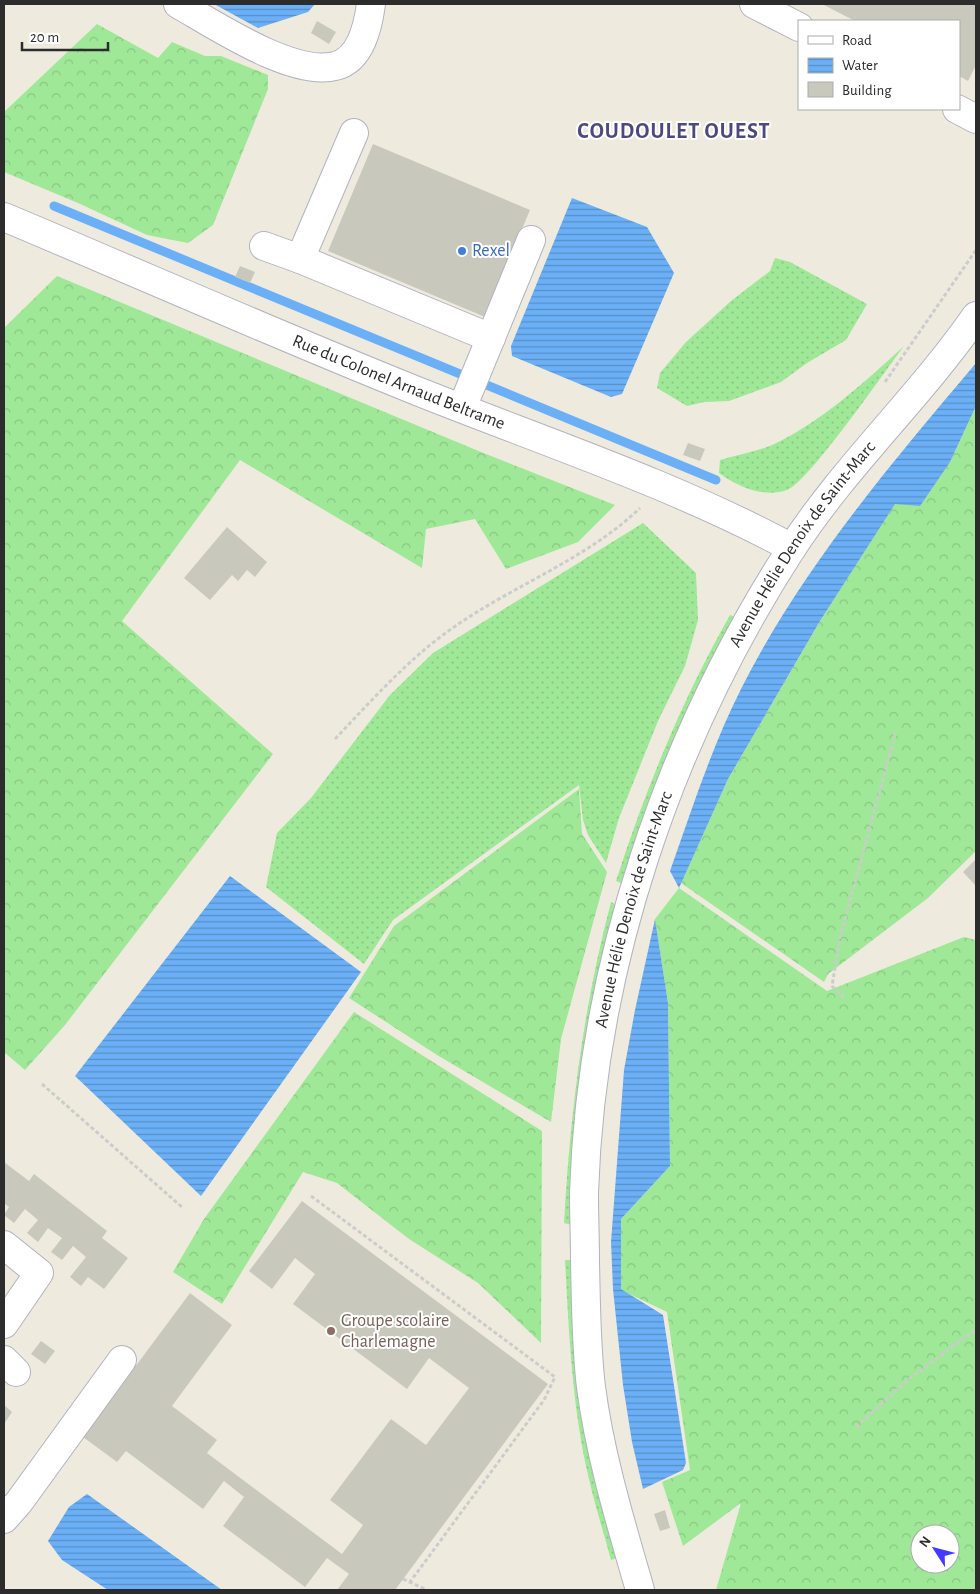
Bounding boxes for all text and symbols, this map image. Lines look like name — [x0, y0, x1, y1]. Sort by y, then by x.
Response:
scale bar — [22, 20, 109, 52]
legend — [798, 20, 960, 110]
text: 20 m — [30, 30, 59, 45]
text: Road — [842, 33, 872, 48]
text: Water — [842, 58, 878, 73]
text: Building — [842, 83, 892, 98]
district label: COUDOULET OUEST — [577, 120, 771, 142]
place label: Rexel — [472, 242, 510, 260]
marker: Rexel — [456, 245, 468, 257]
street label: Rue du Colonel Arnaud Beltrame — [290, 332, 507, 433]
street label: Avenue Hélie Denoix de Saint-Marc — [726, 438, 879, 650]
street label: Avenue Hélie Denoix de Saint-Marc — [593, 789, 676, 1030]
place label: Groupe scolaire Charlemagne — [341, 1312, 449, 1351]
marker: Groupe scolaire Charlemagne — [325, 1325, 337, 1337]
north arrow — [910, 1524, 960, 1574]
text: N — [917, 1534, 934, 1550]

